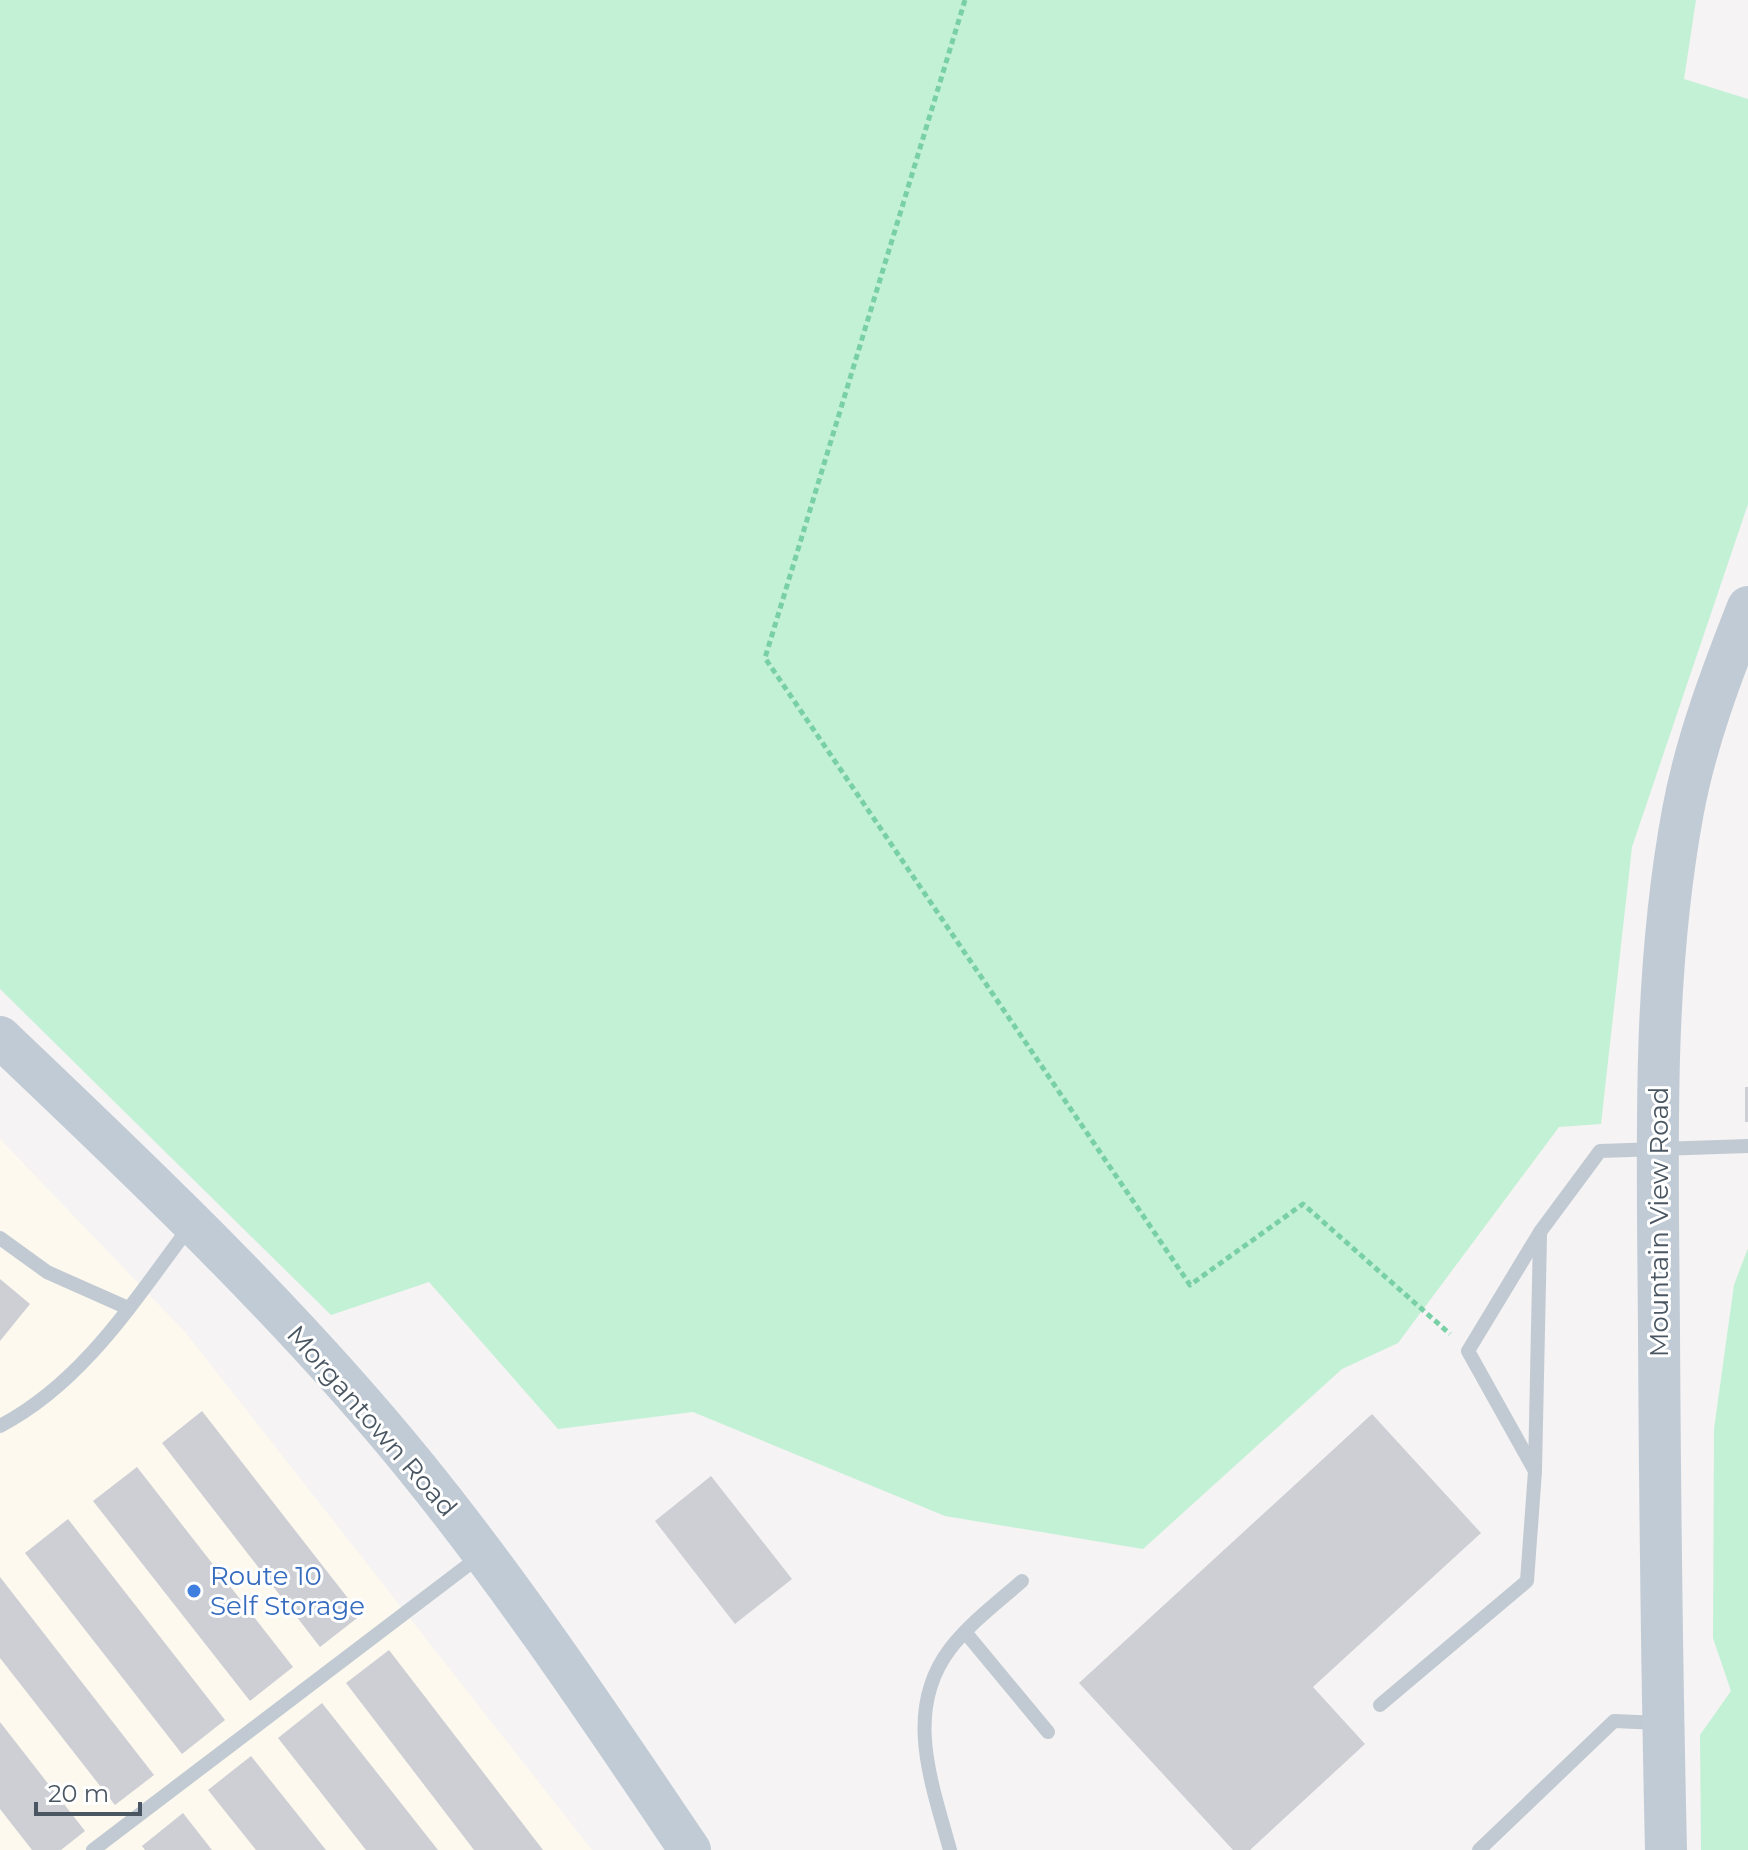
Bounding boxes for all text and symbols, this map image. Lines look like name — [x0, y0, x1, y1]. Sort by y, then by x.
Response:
street label: Mountain View Road — [1643, 1087, 1675, 1357]
street label: Morgantown Road — [280, 1319, 464, 1523]
place label: Route 10 Self Storage — [210, 1560, 365, 1622]
marker: Route 10 Self Storage — [185, 1582, 203, 1600]
scale bar — [36, 1766, 140, 1816]
text: 20 m — [48, 1779, 109, 1808]

